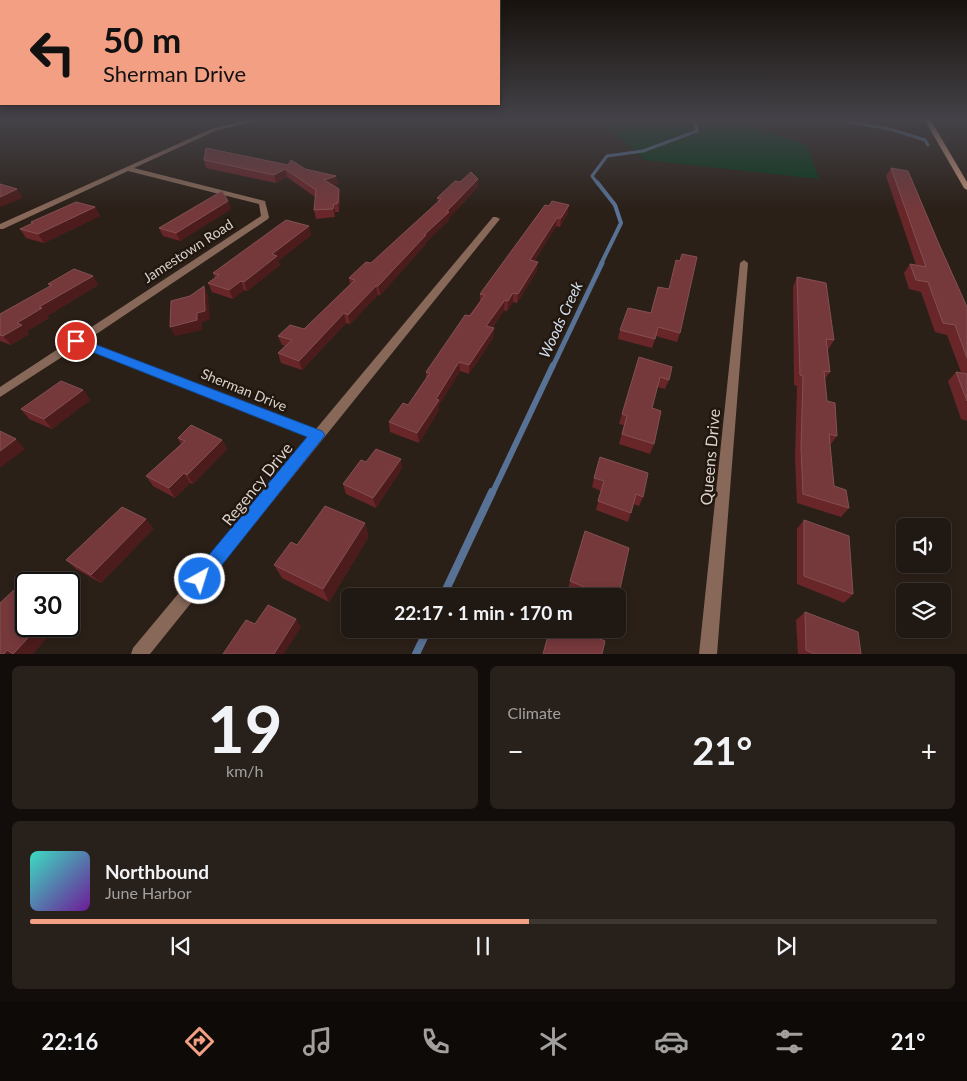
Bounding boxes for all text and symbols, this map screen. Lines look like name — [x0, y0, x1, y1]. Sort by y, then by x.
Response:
text: 50 m — [103, 18, 181, 60]
icon: left — [20, 20, 85, 85]
text: Sherman Drive — [103, 60, 246, 87]
street label: Jamestown Road — [140, 215, 236, 286]
water label: Woods Creek — [535, 278, 586, 361]
pin — [55, 320, 97, 362]
icon: arrive — [62, 327, 90, 355]
street label: Sherman Drive — [199, 365, 290, 414]
street label: Queens Drive — [696, 408, 723, 506]
street label: Regency Drive — [217, 438, 296, 529]
map controls — [896, 518, 951, 638]
button: sound — [896, 518, 951, 573]
position arrow — [173, 552, 225, 604]
speed limit sign: 30 — [15, 572, 80, 637]
button: layers — [896, 583, 951, 638]
text: 22:17 · 1 min · 170 m — [394, 601, 573, 624]
text: 19 — [207, 689, 282, 767]
text: Climate — [508, 703, 561, 722]
text: 21° — [692, 727, 752, 773]
text: − — [508, 734, 524, 768]
text: + — [921, 734, 937, 768]
text: km/h — [226, 761, 263, 780]
text: Northbound — [105, 860, 209, 883]
text: June Harbor — [105, 883, 192, 902]
icon: previous — [167, 932, 195, 960]
icon: pause — [469, 932, 497, 960]
icon: next — [772, 932, 800, 960]
icon: directions — [182, 1024, 217, 1059]
icon: music — [300, 1024, 335, 1059]
icon: phone — [418, 1024, 453, 1059]
icon: climate — [536, 1024, 571, 1059]
icon: car — [654, 1024, 689, 1059]
icon: filters — [772, 1024, 807, 1059]
text: 22:16 — [42, 1028, 98, 1055]
text: 21° — [891, 1028, 925, 1055]

